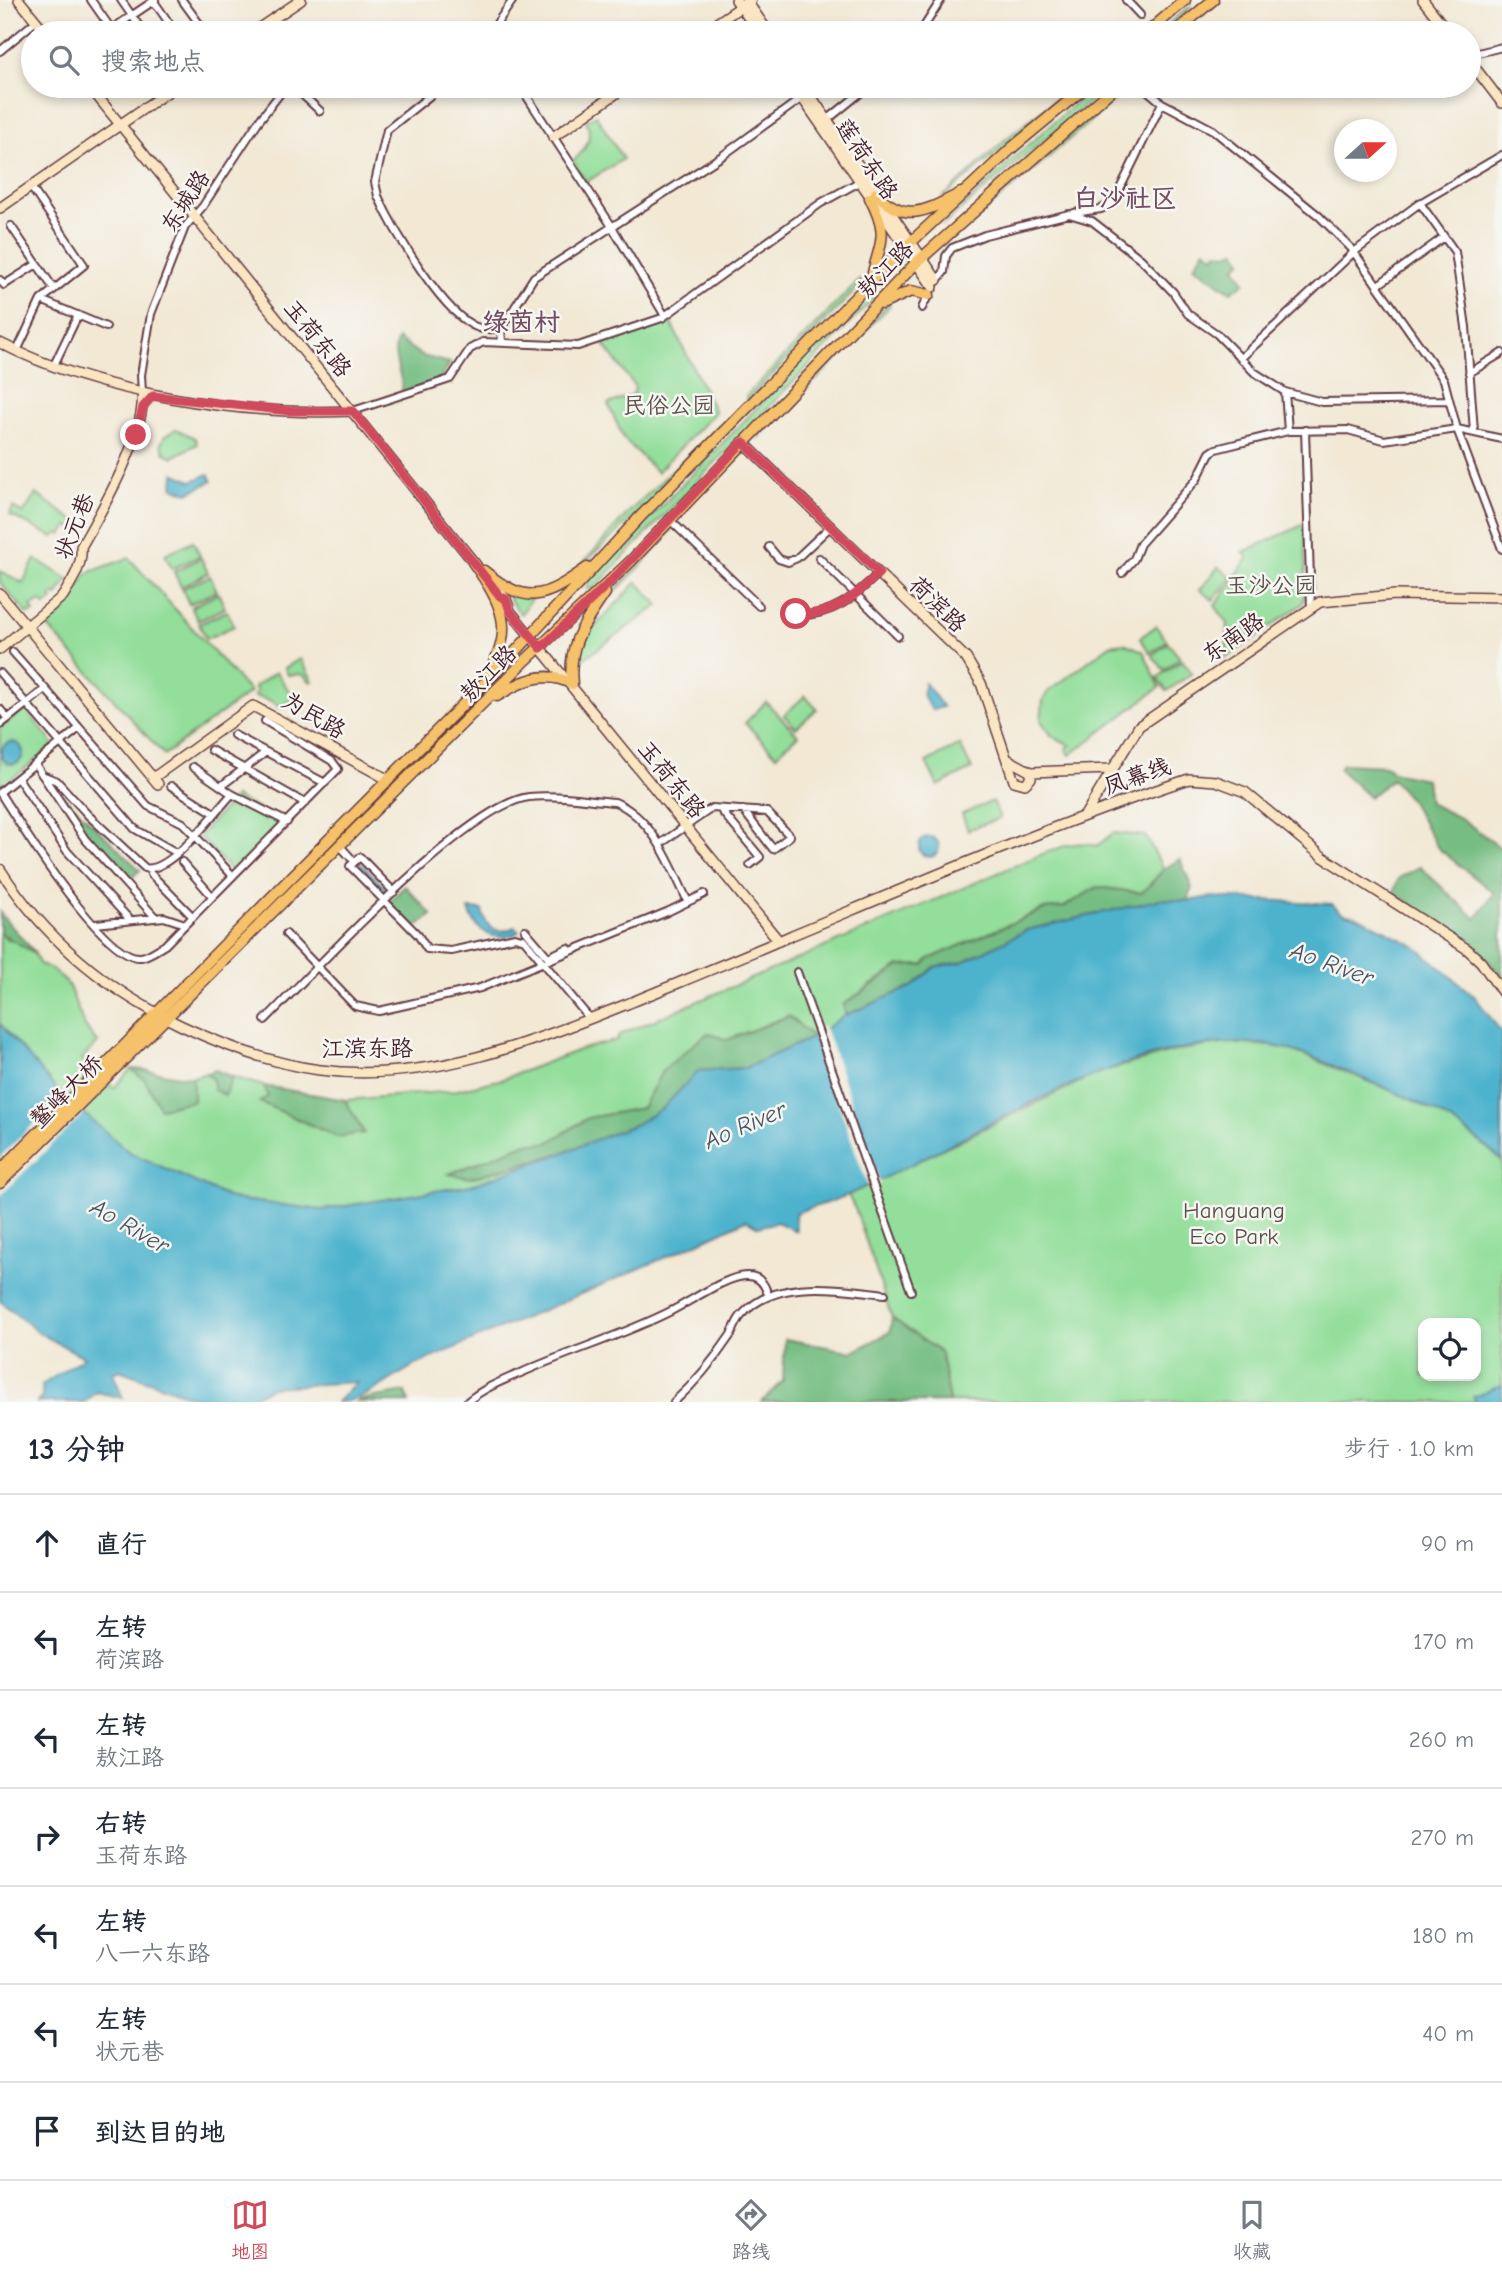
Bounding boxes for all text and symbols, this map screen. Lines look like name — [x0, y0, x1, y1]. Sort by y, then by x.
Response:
search box — [21, 21, 1481, 98]
icon: search — [45, 41, 83, 79]
text: 搜索地点 — [101, 47, 205, 77]
street label: 莲荷东路 — [830, 114, 904, 205]
north arrow — [1334, 119, 1397, 182]
street label: 东城路 — [155, 165, 216, 238]
district label: 白沙社区 — [1073, 184, 1177, 214]
street label: 敖江路 — [852, 235, 919, 304]
street label: 玉荷东路 — [278, 294, 357, 383]
district label: 绿茵村 — [482, 308, 560, 338]
park label: 民俗公园 — [623, 392, 715, 419]
route end — [120, 419, 151, 450]
street label: 状元巷 — [49, 488, 100, 563]
street label: 荷滨路 — [903, 571, 972, 638]
park label: 玉沙公园 — [1225, 572, 1317, 599]
route start — [780, 598, 811, 629]
street label: 东南路 — [1197, 607, 1269, 668]
street label: 敖江路 — [454, 639, 522, 707]
street label: 为民路 — [277, 686, 350, 744]
street label: 玉荷东路 — [632, 735, 711, 824]
street label: 凤幕线 — [1100, 752, 1174, 800]
water label: Ao River — [1286, 936, 1379, 992]
street label: 江滨东路 — [321, 1035, 413, 1062]
street label: 鳌峰大桥 — [24, 1049, 108, 1133]
water label: Ao River — [699, 1095, 791, 1155]
water label: Ao River — [85, 1192, 176, 1260]
park label: Hanguang Eco Park — [1183, 1197, 1285, 1250]
map controls — [1418, 1318, 1481, 1381]
button: locate — [1418, 1318, 1481, 1381]
text: 13 分钟 — [28, 1432, 125, 1467]
text: 步行 · 1.0 km — [1344, 1435, 1474, 1462]
icon: ahead — [28, 1524, 66, 1562]
text: 直行 — [95, 1530, 147, 1560]
text: 90 m — [1421, 1530, 1474, 1557]
text: 左转 — [95, 1613, 147, 1643]
icon: left — [28, 1622, 66, 1660]
text: 170 m — [1413, 1628, 1474, 1655]
text: 荷滨路 — [95, 1646, 164, 1673]
text: 左转 — [95, 1711, 147, 1741]
icon: left — [28, 1720, 66, 1758]
text: 260 m — [1409, 1726, 1474, 1753]
text: 敖江路 — [95, 1744, 164, 1771]
text: 右转 — [95, 1809, 147, 1839]
icon: right — [28, 1818, 66, 1856]
text: 270 m — [1410, 1824, 1474, 1851]
text: 玉荷东路 — [95, 1842, 187, 1869]
text: 左转 — [95, 1907, 147, 1937]
icon: left — [28, 1916, 66, 1954]
text: 180 m — [1412, 1922, 1474, 1949]
text: 八一六东路 — [95, 1940, 210, 1967]
text: 左转 — [95, 2005, 147, 2035]
icon: left — [28, 2014, 66, 2052]
text: 40 m — [1422, 2020, 1474, 2047]
text: 状元巷 — [95, 2038, 164, 2065]
icon: arrive — [28, 2112, 66, 2150]
text: 到达目的地 — [95, 2118, 225, 2148]
tab: 地图 — [231, 2196, 269, 2263]
tab: 路线 — [732, 2196, 770, 2263]
tab: 收藏 — [1233, 2196, 1271, 2263]

